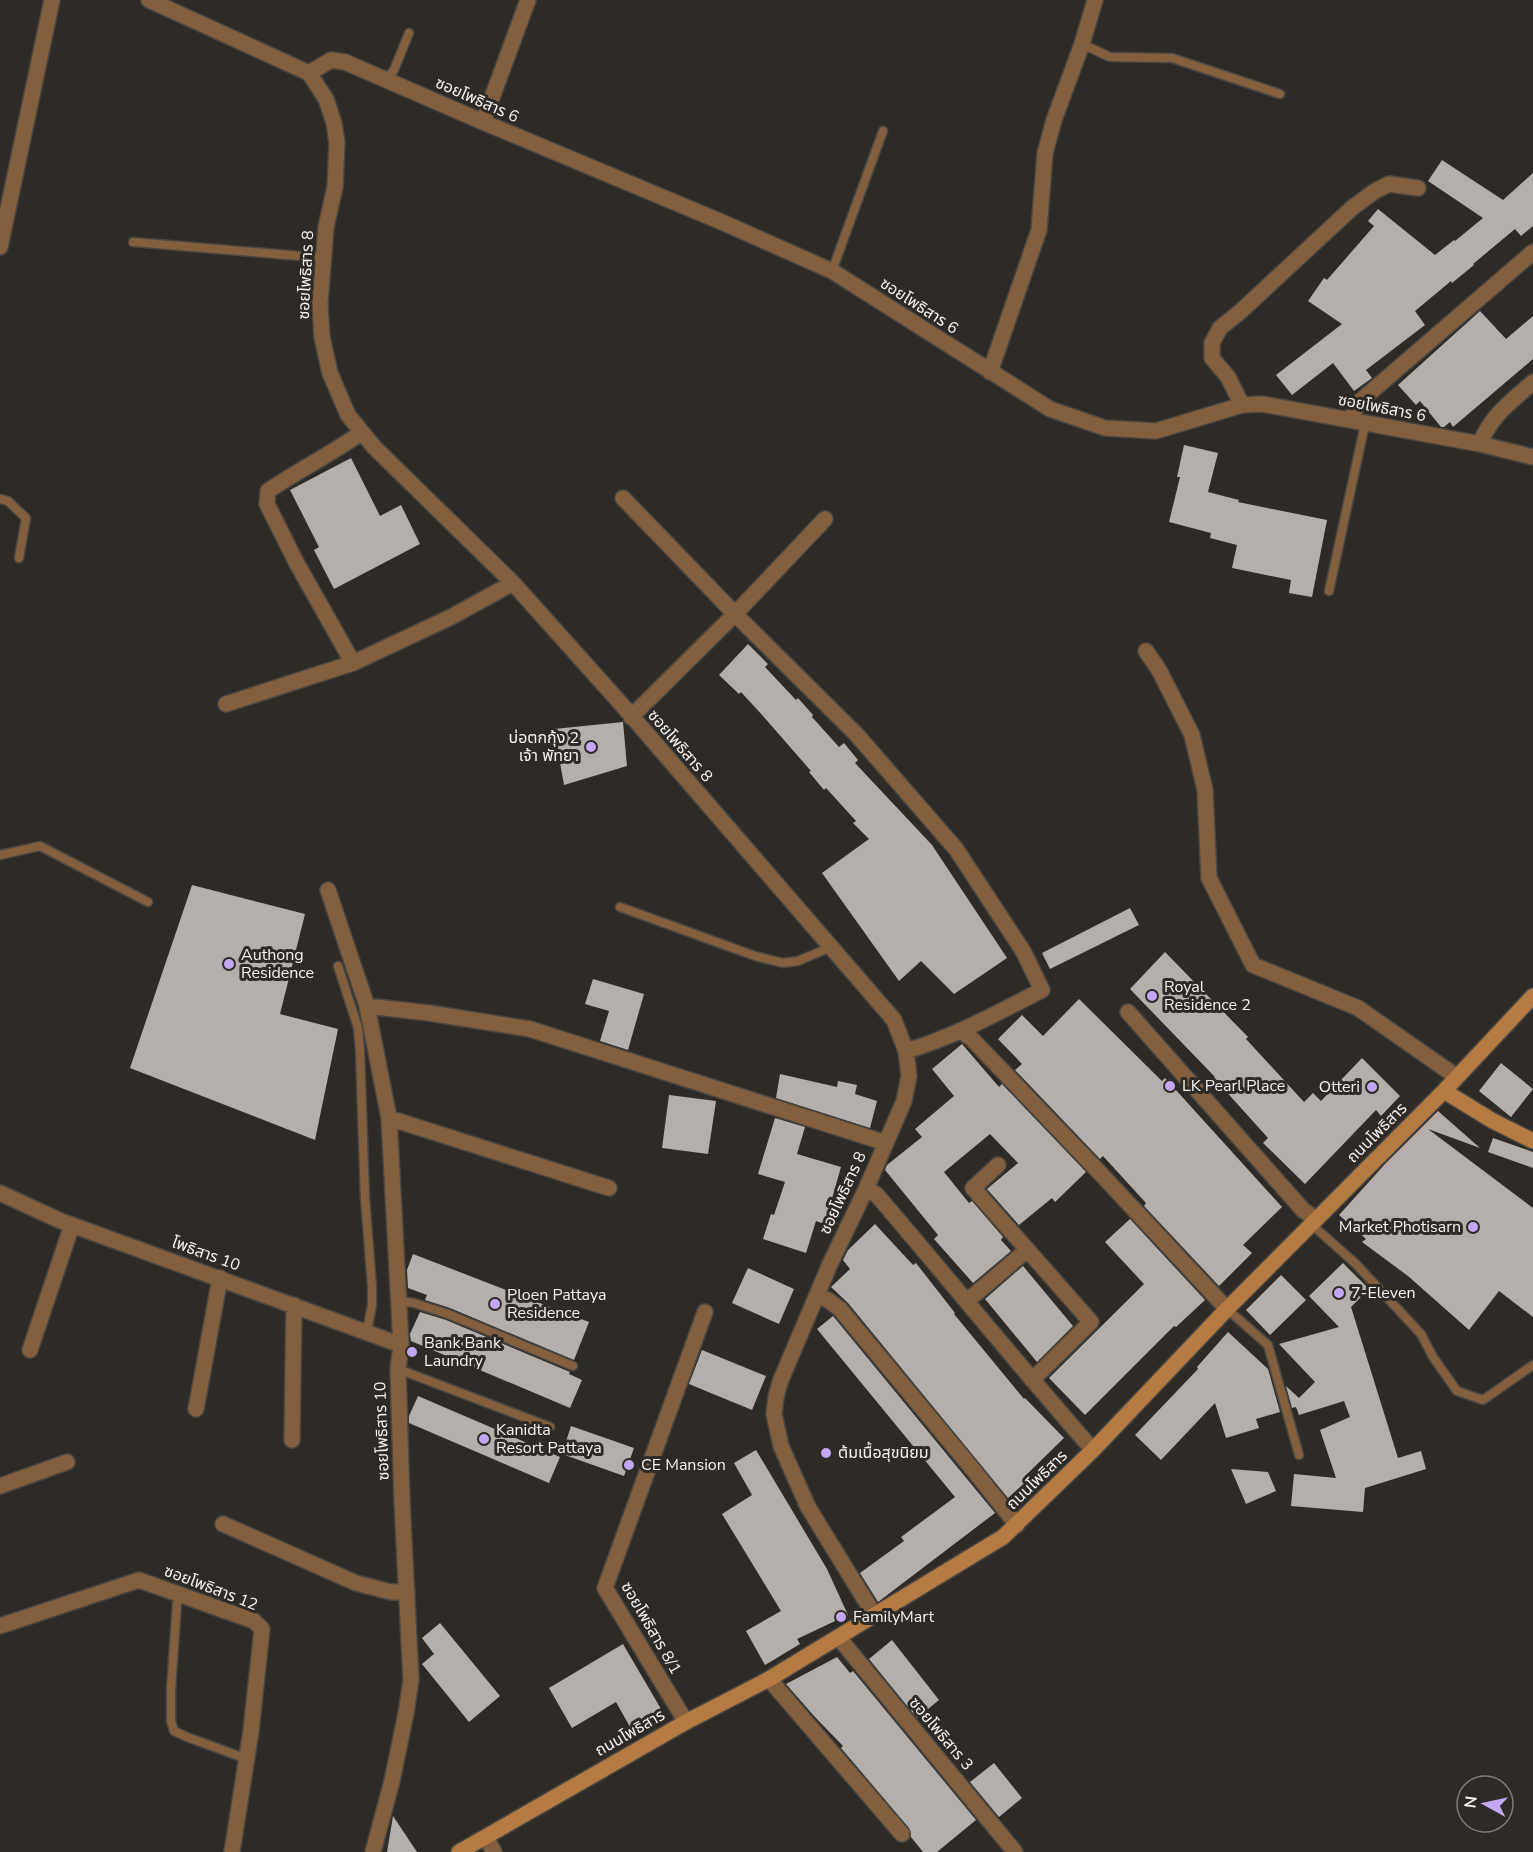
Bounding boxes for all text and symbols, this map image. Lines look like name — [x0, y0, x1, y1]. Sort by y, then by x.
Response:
street label: ซอยโพธิสาร 6 — [432, 72, 522, 128]
street label: ซอยโพธิสาร 8 — [293, 230, 319, 320]
street label: ซอยโพธิสาร 6 — [876, 272, 962, 340]
street label: ซอยโพธิสาร 6 — [1336, 389, 1428, 427]
street label: ซอยโพธิสาร 8 — [642, 705, 718, 787]
place label: บ่อตกกุ้ง 2 เจ้า พัทยา — [508, 727, 579, 767]
marker: บ่อตกกุ้ง 2 เจ้า พัทยา — [584, 740, 598, 754]
place label: Authong Residence — [241, 944, 314, 984]
marker: Authong Residence — [222, 957, 236, 971]
place label: Royal Residence 2 — [1164, 976, 1251, 1016]
marker: Royal Residence 2 — [1145, 989, 1159, 1003]
place label: LK Pearl Place — [1182, 1075, 1285, 1097]
place label: Otteri — [1319, 1076, 1360, 1098]
marker: LK Pearl Place — [1163, 1079, 1177, 1093]
marker: Otteri — [1365, 1080, 1379, 1094]
street label: ถนนโพธิสาร — [1342, 1098, 1412, 1168]
street label: ซอยโพธิสาร 8 — [814, 1148, 872, 1238]
place label: Market Photisarn — [1339, 1216, 1461, 1238]
marker: Market Photisarn — [1466, 1220, 1480, 1234]
street label: โพธิสาร 10 — [169, 1231, 243, 1277]
place label: 7-Eleven — [1351, 1282, 1416, 1304]
place label: Ploen Pattaya Residence — [507, 1284, 607, 1324]
marker: 7-Eleven — [1332, 1286, 1346, 1300]
marker: Ploen Pattaya Residence — [488, 1297, 502, 1311]
place label: Bank Bank Laundry — [424, 1332, 502, 1372]
marker: Bank Bank Laundry — [405, 1345, 419, 1359]
street label: ซอยโพธิสาร 10 — [369, 1381, 395, 1481]
place label: Kanidta Resort Pattaya — [496, 1419, 602, 1459]
marker: Kanidta Resort Pattaya — [477, 1432, 491, 1446]
place label: ต้มเนื้อสุขนิยม — [838, 1441, 929, 1464]
street label: ถนนโพธิสาร — [1002, 1445, 1073, 1515]
marker: ต้มเนื้อสุขนิยม — [819, 1446, 833, 1460]
place label: CE Mansion — [641, 1454, 726, 1476]
marker: CE Mansion — [622, 1458, 636, 1472]
street label: ซอยโพธิสาร 12 — [161, 1560, 261, 1616]
street label: ซอยโพธิสาร 8/1 — [616, 1578, 686, 1678]
place label: FamilyMart — [853, 1606, 934, 1628]
marker: FamilyMart — [834, 1610, 848, 1624]
street label: ซอยโพธิสาร 3 — [904, 1693, 978, 1775]
street label: ถนนโพธิสาร — [591, 1704, 669, 1762]
north arrow — [1455, 1774, 1515, 1834]
text: N — [1459, 1795, 1483, 1810]

